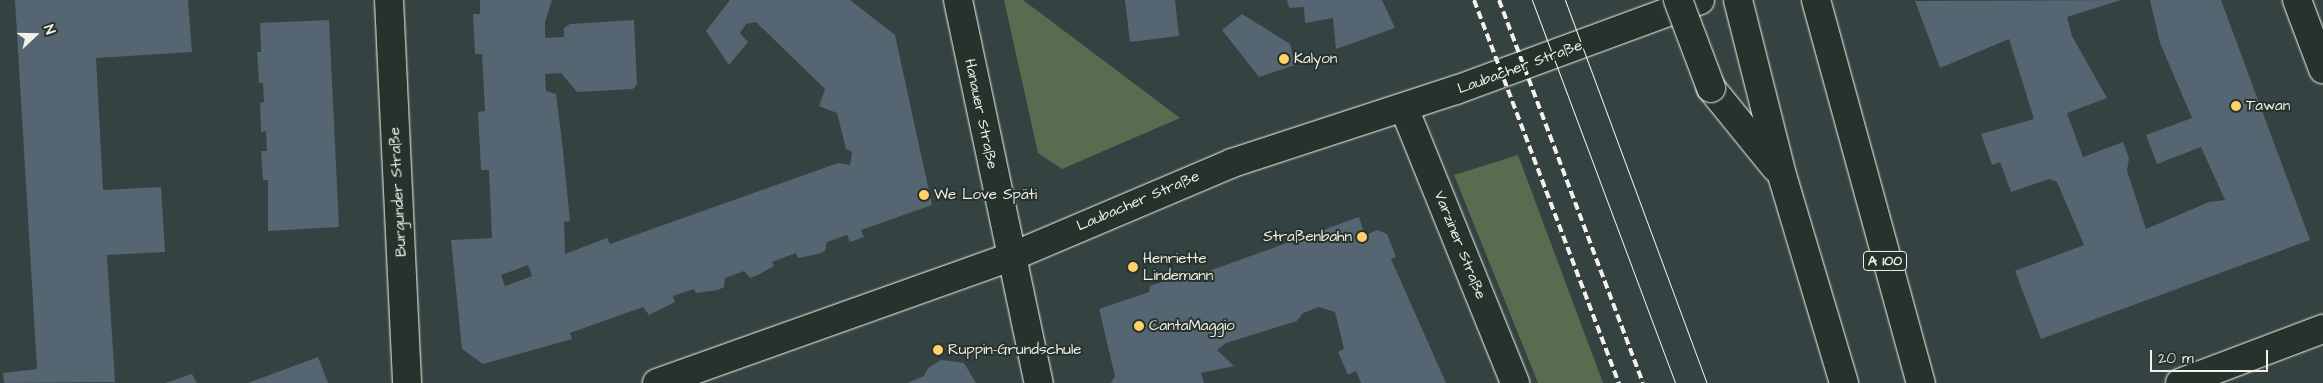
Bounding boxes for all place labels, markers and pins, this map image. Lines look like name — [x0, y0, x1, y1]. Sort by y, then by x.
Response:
place label: Kalyon — [1294, 50, 1337, 68]
marker: Kalyon — [1278, 53, 1290, 65]
place label: Tawan — [2246, 97, 2290, 115]
marker: Tawan — [2230, 100, 2242, 112]
place label: We Love Späti — [934, 186, 1037, 204]
marker: We Love Späti — [918, 189, 930, 201]
place label: Straßenbahn — [1263, 228, 1352, 246]
marker: Straßenbahn — [1356, 231, 1368, 243]
place label: Henriette Lindemann — [1143, 249, 1213, 284]
marker: Henriette Lindemann — [1127, 261, 1139, 273]
place label: CantaMaggio — [1149, 317, 1235, 335]
marker: CantaMaggio — [1133, 320, 1145, 332]
place label: Ruppin-Grundschule — [948, 341, 1081, 359]
marker: Ruppin-Grundschule — [932, 344, 944, 356]

